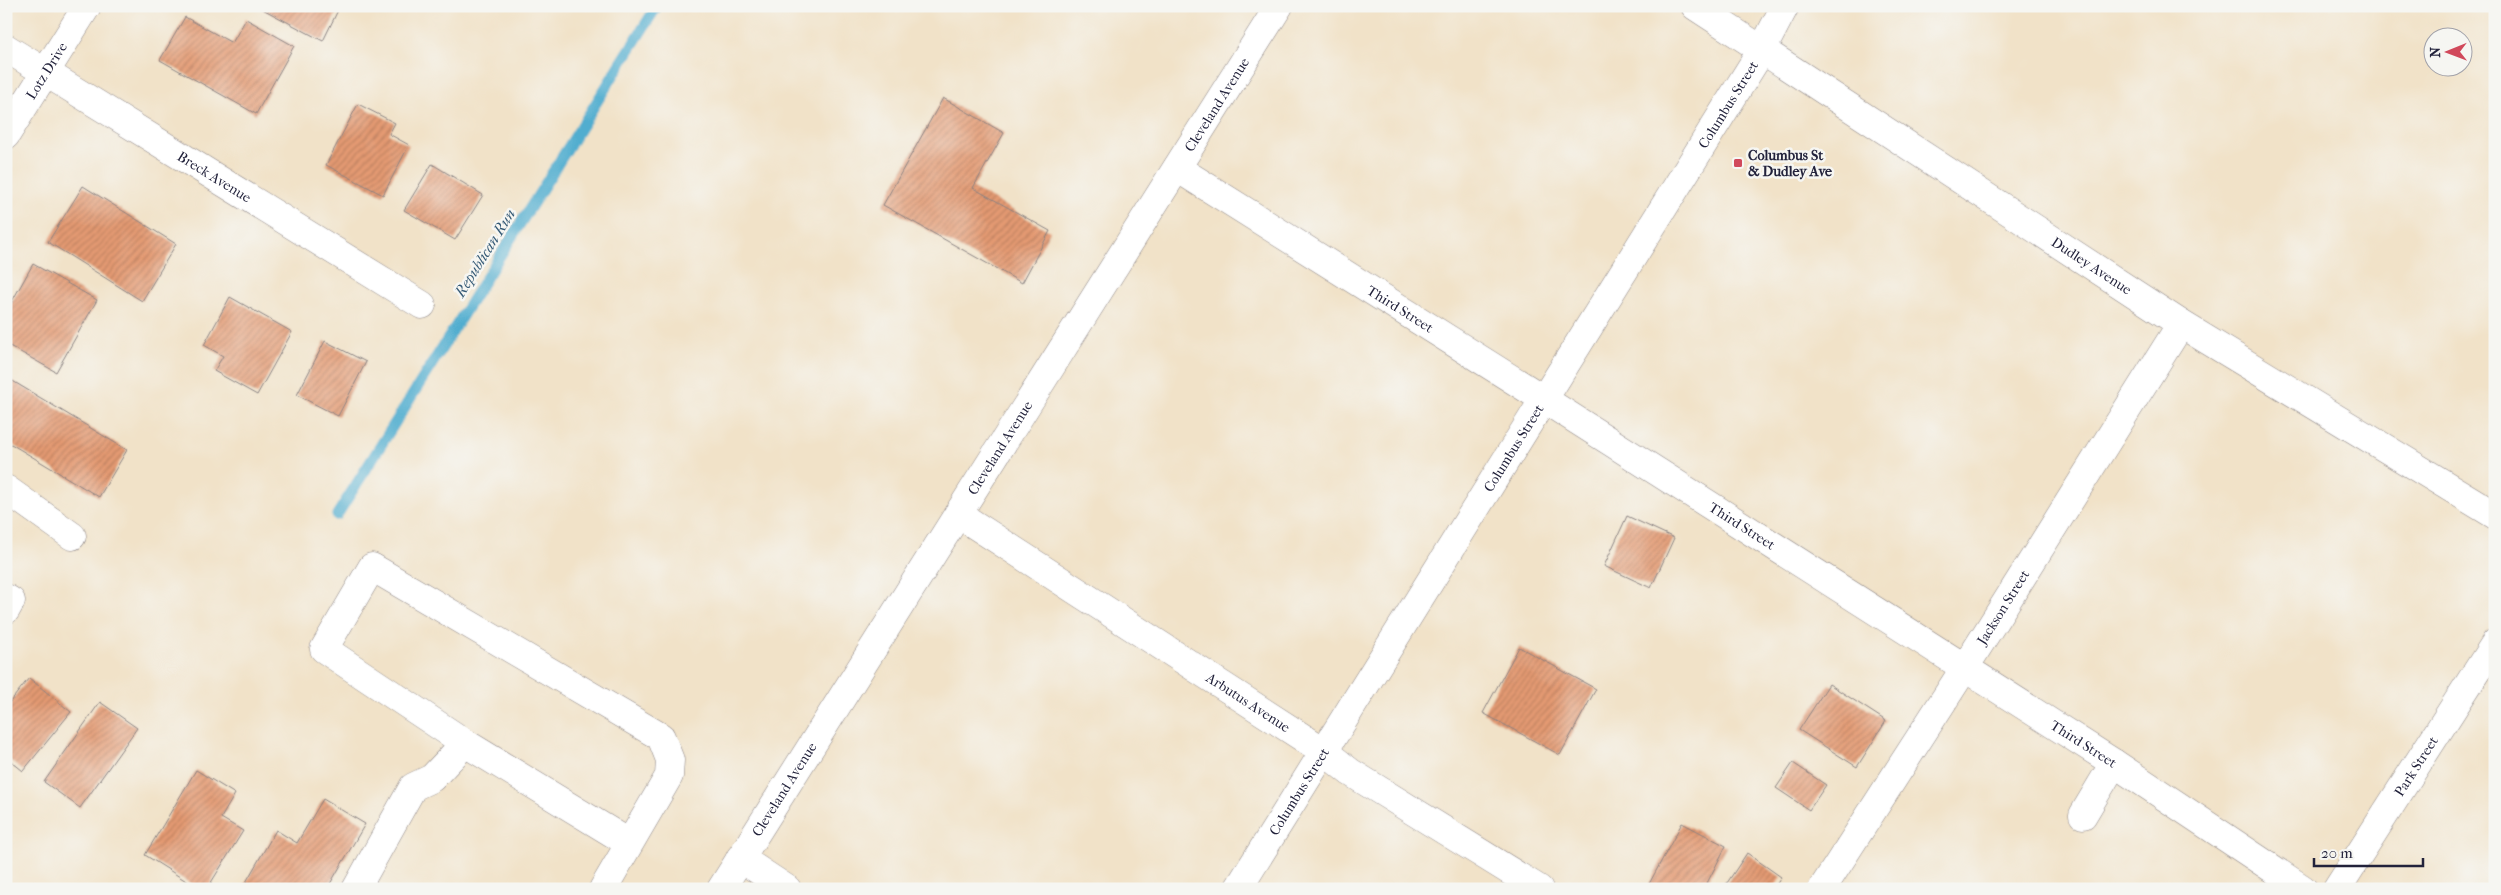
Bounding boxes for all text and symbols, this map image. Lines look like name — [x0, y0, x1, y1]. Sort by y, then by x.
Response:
north arrow — [2424, 28, 2474, 78]
street label: Lotz Drive — [22, 39, 71, 102]
text: N — [2427, 46, 2444, 58]
street label: Cleveland Avenue — [1181, 54, 1253, 155]
street label: Columbus Street — [1694, 58, 1762, 151]
place label: Columbus St & Dudley Ave — [1748, 147, 1832, 180]
street label: Breck Avenue — [174, 148, 254, 206]
marker: Columbus St & Dudley Ave — [1732, 157, 1744, 169]
water label: Republican Run — [450, 206, 519, 301]
street label: Dudley Avenue — [2048, 233, 2135, 298]
street label: Third Street — [1364, 282, 1437, 336]
street label: Cleveland Avenue — [964, 398, 1036, 498]
street label: Columbus Street — [1480, 401, 1547, 495]
street label: Third Street — [1706, 498, 1779, 553]
street label: Jackson Street — [1973, 567, 2033, 648]
street label: Arbutus Avenue — [1202, 668, 1293, 736]
street label: Third Street — [2047, 716, 2120, 771]
street label: Park Street — [2390, 733, 2441, 799]
street label: Cleveland Avenue — [748, 739, 820, 839]
street label: Columbus Street — [1265, 745, 1333, 838]
scale bar — [2314, 835, 2422, 867]
text: 20 m — [2321, 844, 2353, 862]

